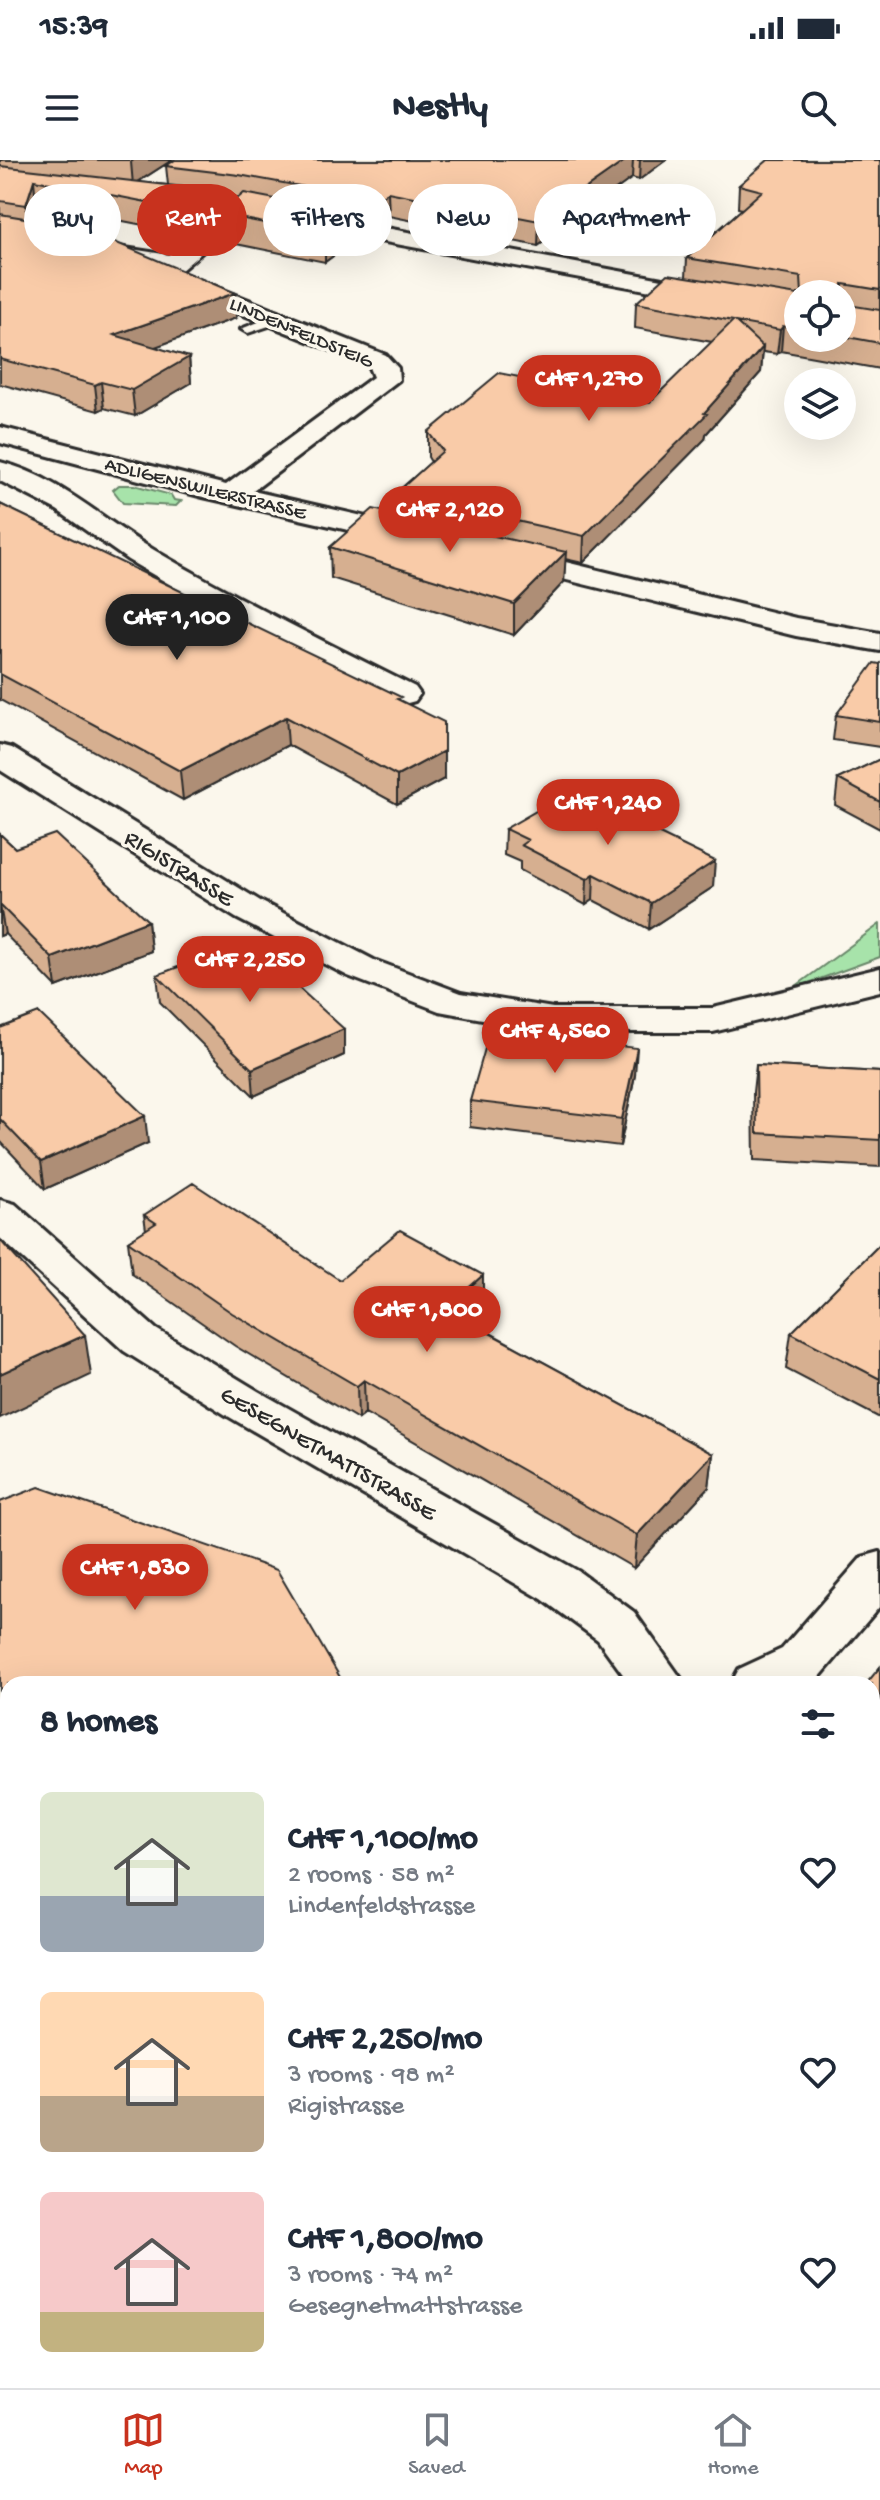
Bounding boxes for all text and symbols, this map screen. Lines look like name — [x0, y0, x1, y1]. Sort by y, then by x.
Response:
text: 15:39 — [40, 11, 108, 46]
icon: menu — [40, 86, 84, 130]
icon: search — [796, 86, 840, 130]
text: Nestly — [392, 87, 488, 130]
chip: Buy — [24, 184, 121, 256]
chip: Rent — [137, 184, 247, 256]
chip: Filters — [263, 184, 392, 256]
chip: New — [408, 184, 518, 256]
chip: Apartment — [534, 184, 716, 256]
map controls — [784, 280, 856, 440]
button: locate — [784, 280, 856, 352]
street label: LINDENFELDSTEIG — [225, 294, 377, 375]
pin: CHF 1,270 — [497, 355, 681, 423]
text: CHF 1,270 — [535, 365, 643, 396]
button: layers — [784, 368, 856, 440]
street label: ADLIGENSWILERSTRASSE — [102, 454, 310, 527]
pin: CHF 2,120 — [358, 486, 542, 554]
text: CHF 2,120 — [396, 496, 504, 527]
pin: CHF 1,100 — [85, 594, 269, 662]
text: CHF 1,100 — [123, 604, 231, 635]
pin: CHF 1,240 — [516, 779, 700, 847]
text: CHF 1,240 — [555, 789, 661, 820]
street label: RIGISTRASSE — [118, 825, 239, 916]
pin: CHF 2,250 — [158, 936, 342, 1004]
text: CHF 2,250 — [195, 946, 305, 977]
pin: CHF 4,560 — [463, 1007, 647, 1075]
text: CHF 4,560 — [500, 1017, 610, 1048]
pin: CHF 1,800 — [335, 1286, 519, 1354]
text: CHF 1,800 — [372, 1296, 482, 1327]
street label: GESEGNETMATTSTRASSE — [214, 1381, 441, 1529]
pin: CHF 1,830 — [43, 1544, 227, 1612]
text: CHF 1,830 — [80, 1554, 190, 1585]
icon: filters — [796, 1702, 840, 1746]
text: 8 homes — [40, 1704, 157, 1744]
text: CHF 1,100/mo — [288, 1821, 478, 1861]
icon: home — [104, 1824, 200, 1920]
icon: heart — [796, 1850, 840, 1894]
text: 2 rooms · 58 m² — [288, 1861, 454, 1892]
text: Lindenfeldstrasse — [288, 1892, 475, 1923]
text: CHF 2,250/mo — [288, 2021, 482, 2061]
icon: home — [104, 2024, 200, 2120]
icon: heart — [796, 2050, 840, 2094]
text: 3 rooms · 98 m² — [288, 2061, 455, 2092]
text: Rigistrasse — [288, 2092, 404, 2123]
text: CHF 1,800/mo — [288, 2221, 483, 2261]
icon: home — [104, 2224, 200, 2320]
icon: heart — [796, 2250, 840, 2294]
text: 3 rooms · 74 m² — [288, 2261, 453, 2292]
text: Gesegnetmattstrasse — [288, 2292, 523, 2323]
tab: Map — [121, 2408, 165, 2482]
tab: Saved — [408, 2408, 465, 2482]
tab: Home — [708, 2408, 759, 2482]

